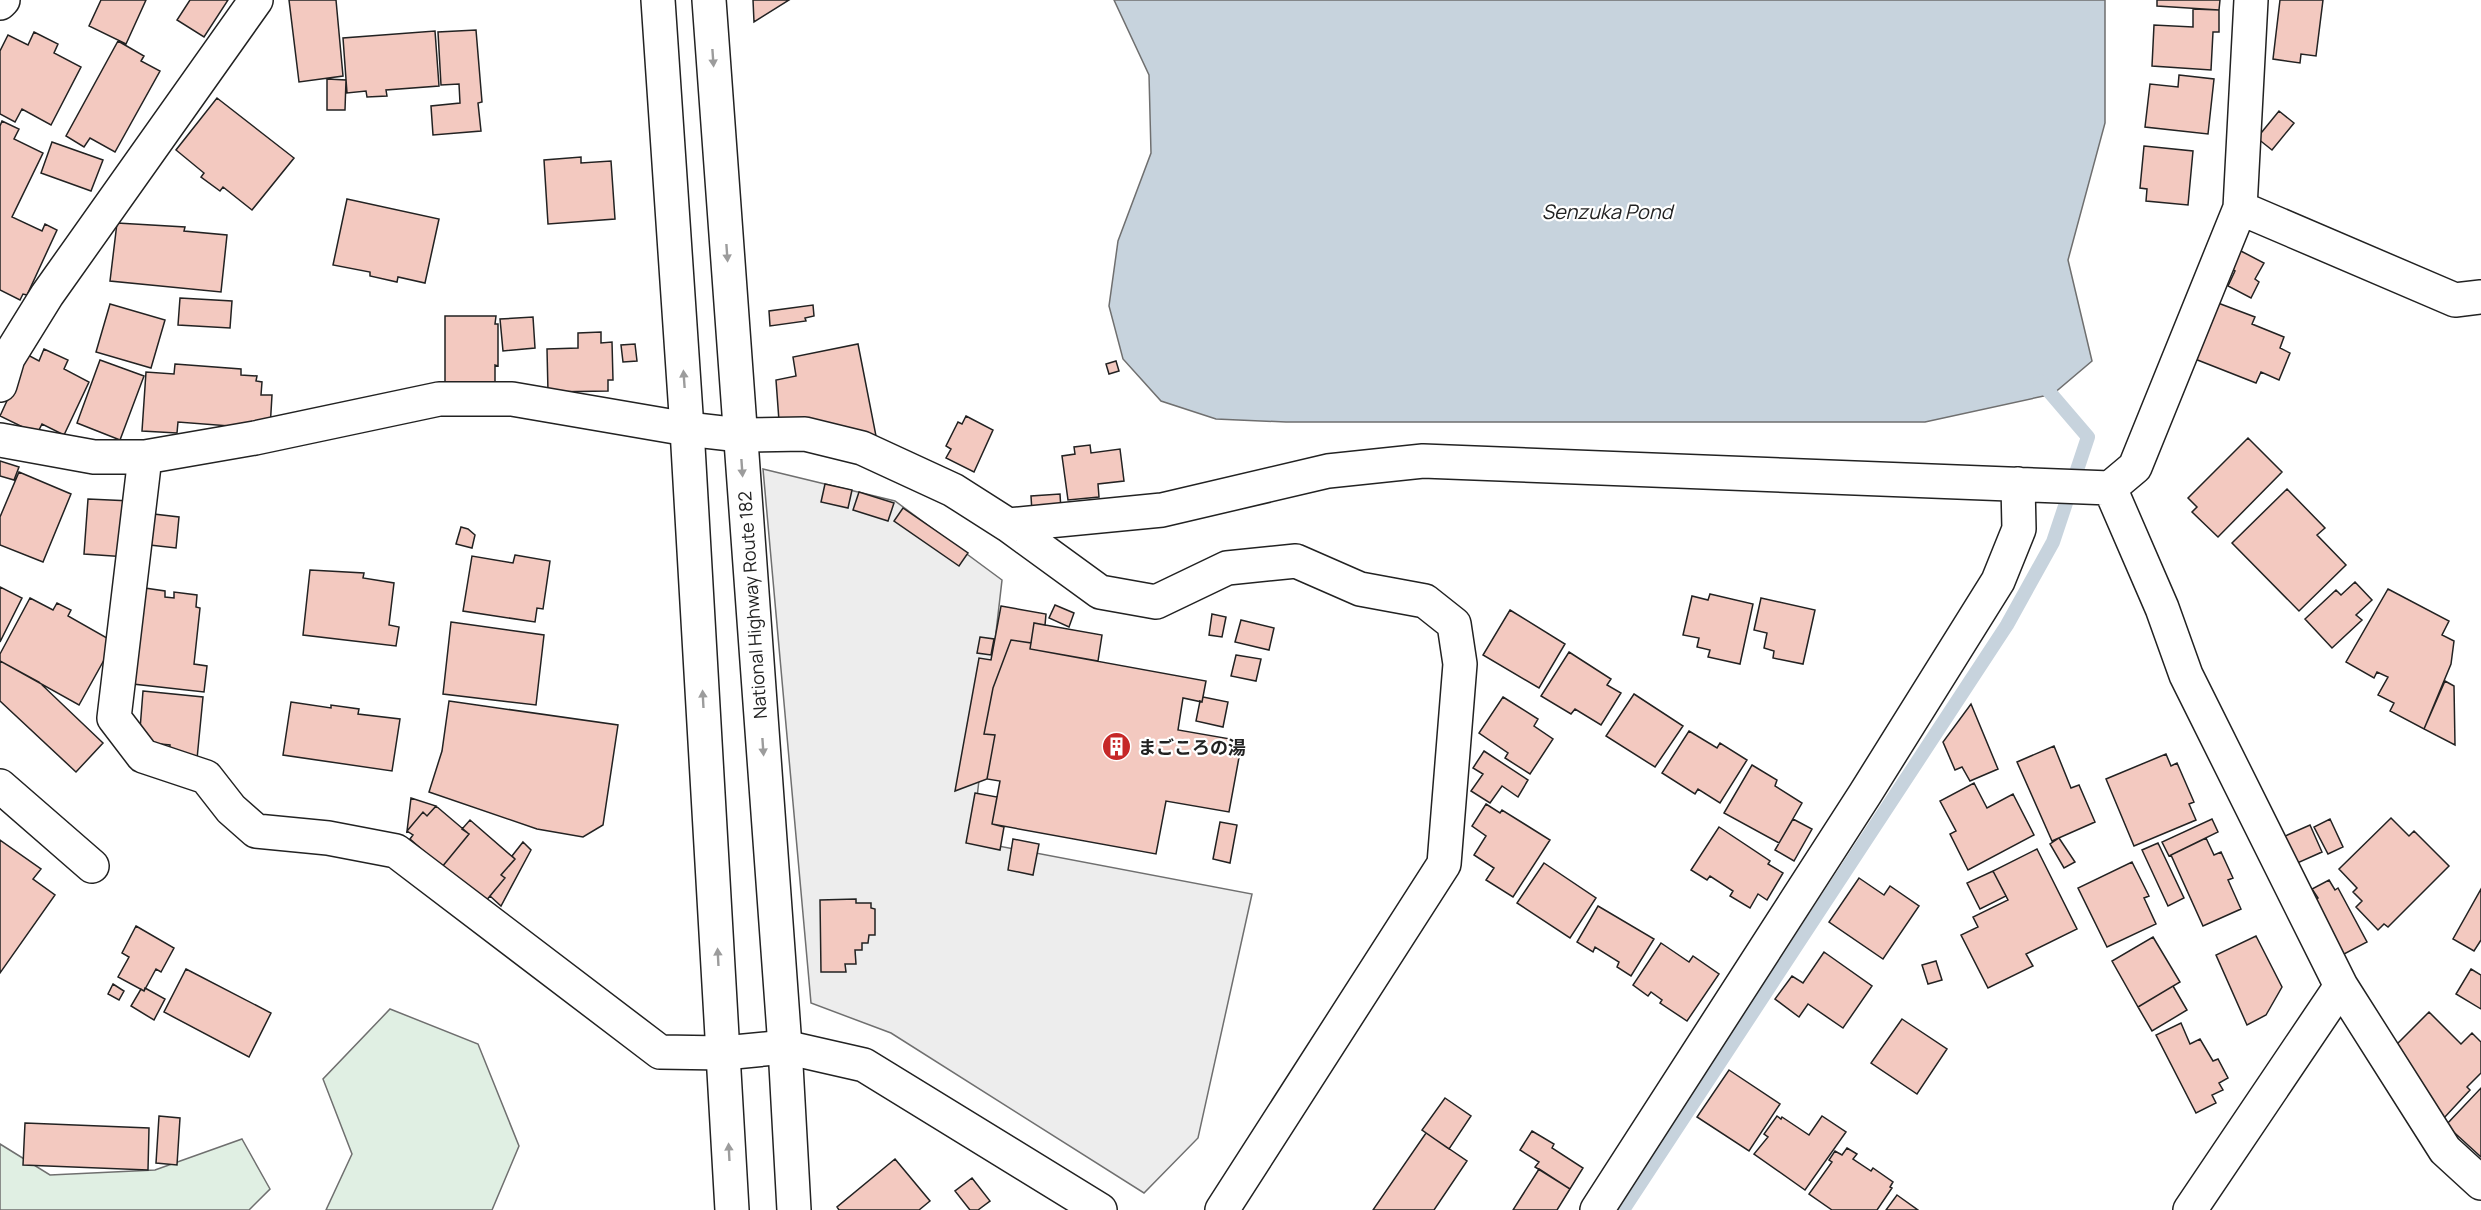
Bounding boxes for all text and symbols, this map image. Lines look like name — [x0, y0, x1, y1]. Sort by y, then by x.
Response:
one-way arrow — [709, 49, 718, 68]
water label: Senzuka Pond — [1542, 198, 1675, 225]
one-way arrow — [722, 243, 732, 262]
one-way arrow — [679, 369, 688, 388]
one-way arrow — [737, 459, 747, 478]
street label: National Highway Route 182 — [732, 490, 772, 720]
one-way arrow — [698, 690, 708, 709]
building icon: まごころの湯 — [1101, 731, 1133, 763]
place label: まごころの湯 — [1138, 735, 1246, 759]
one-way arrow — [758, 737, 767, 756]
one-way arrow — [714, 947, 723, 966]
one-way arrow — [724, 1142, 733, 1161]

